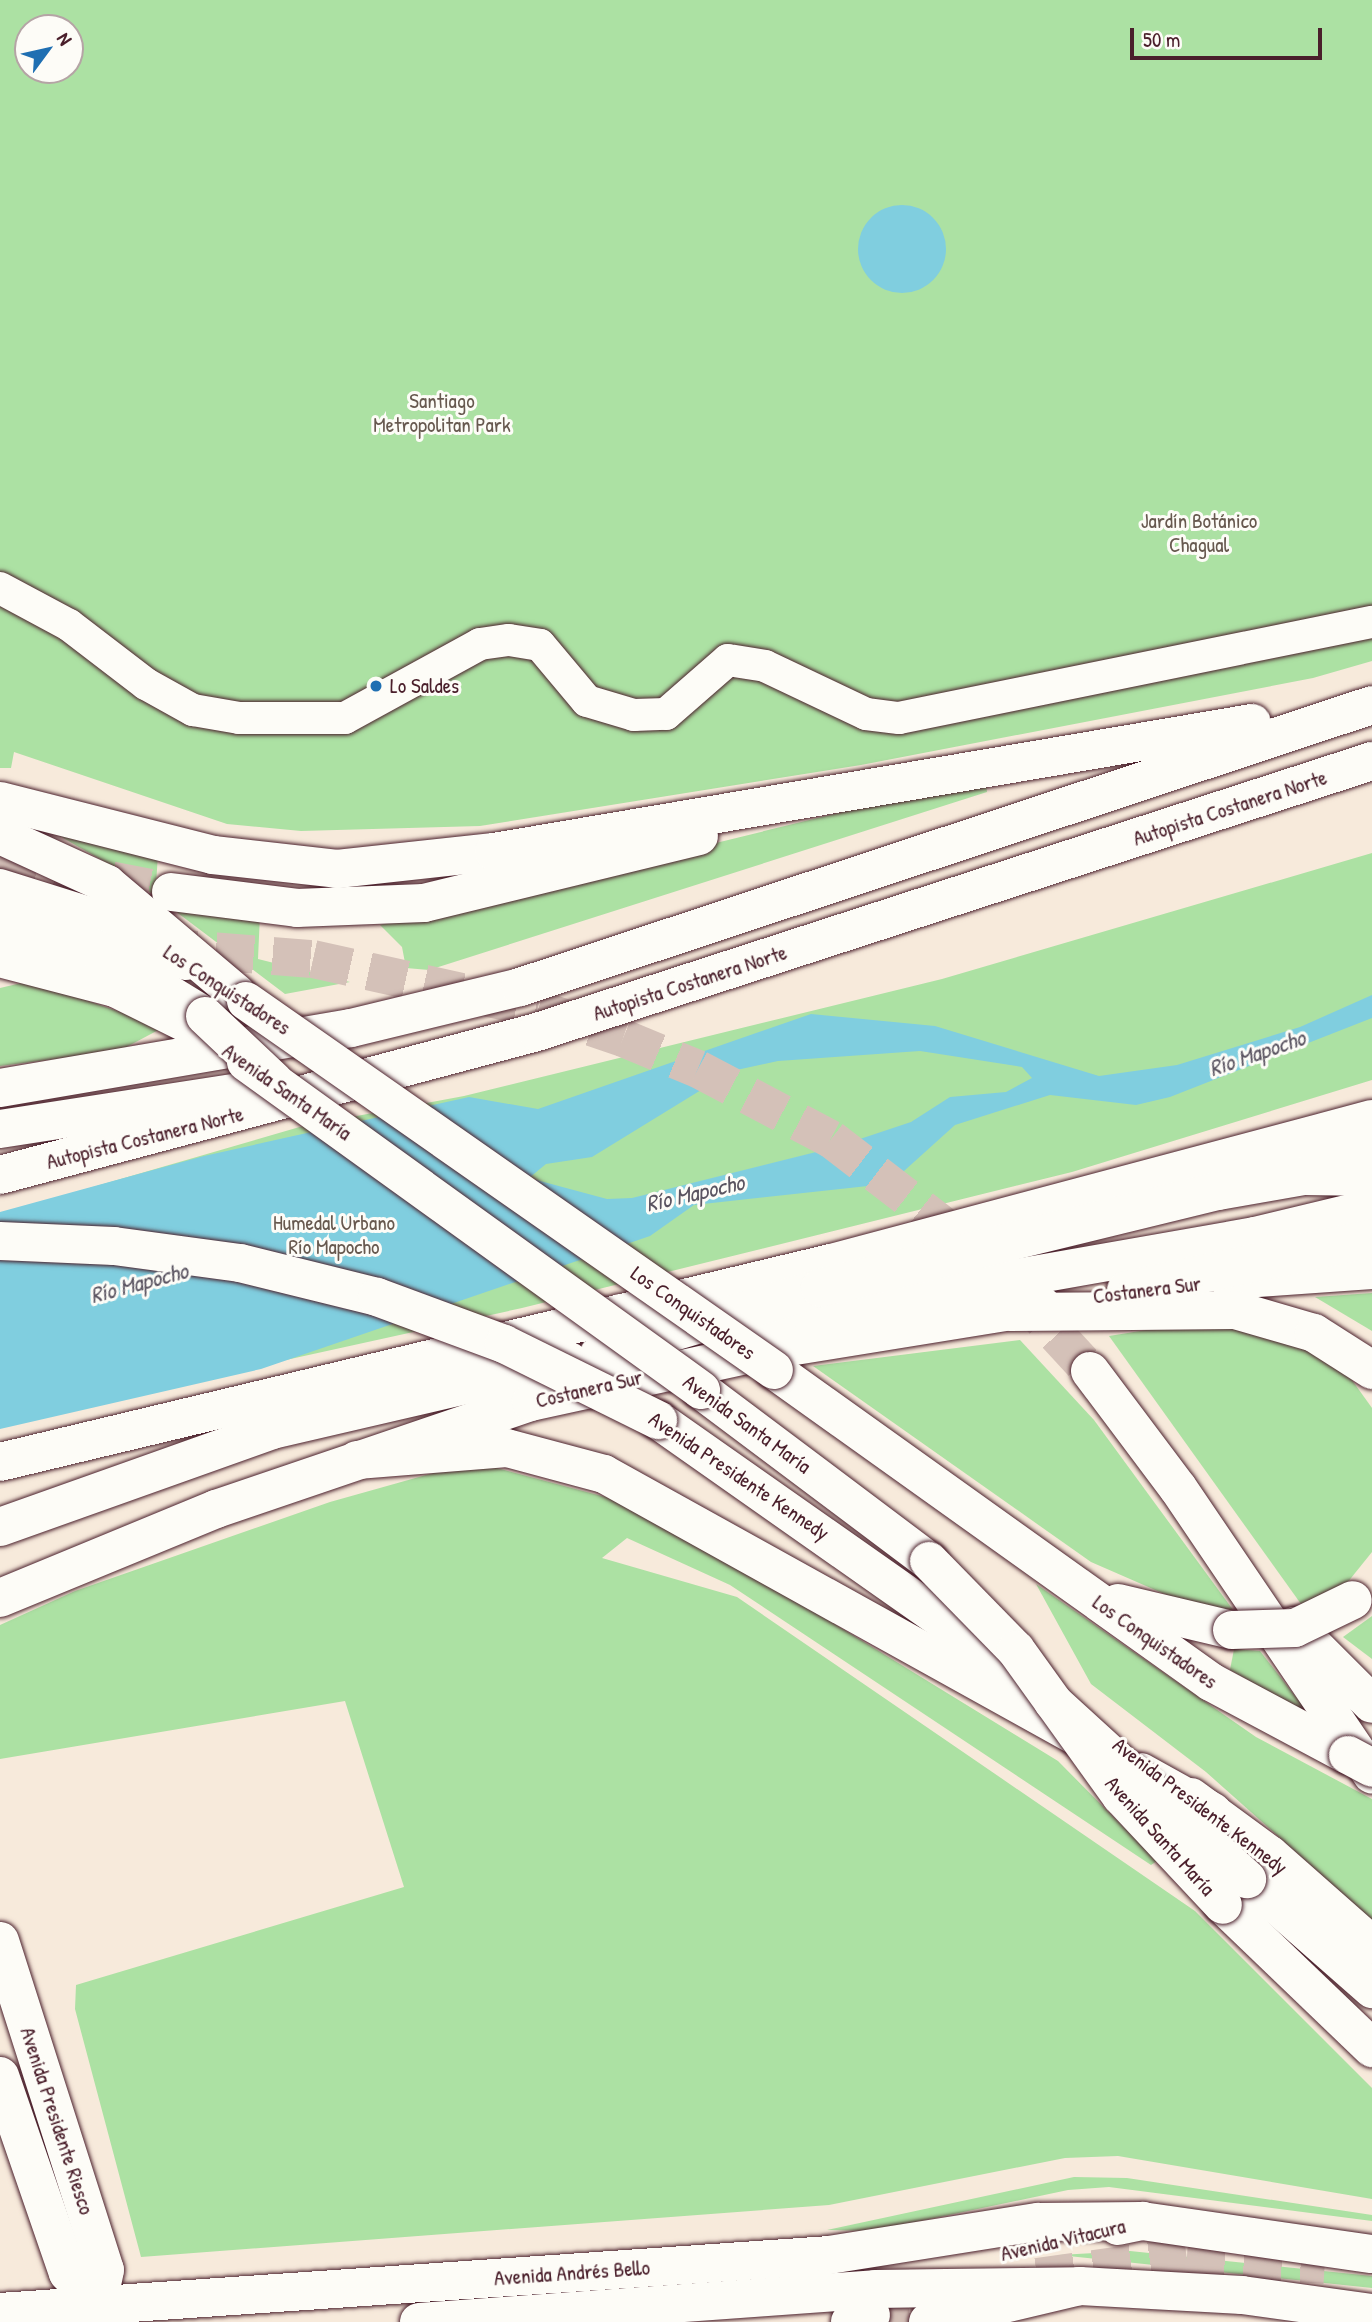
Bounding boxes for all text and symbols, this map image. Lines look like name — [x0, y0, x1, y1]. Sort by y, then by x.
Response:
north arrow — [14, 14, 84, 84]
scale bar — [1134, 14, 1326, 58]
text: 50 m — [1143, 25, 1180, 54]
text: N — [51, 27, 79, 50]
park label: Santiago Metropolitan Park — [373, 388, 511, 438]
park label: Jardín Botánico Chagual — [1141, 508, 1257, 558]
place label: Lo Saldes — [390, 673, 459, 699]
marker: Lo Saldes — [368, 678, 384, 694]
street label: Autopista Costanera Norte — [1130, 765, 1330, 851]
street label: Los Conquistadores — [159, 940, 295, 1040]
street label: Autopista Costanera Norte — [590, 940, 790, 1026]
water label: Río Mapocho — [1205, 1024, 1309, 1082]
street label: Avenida Santa María — [218, 1038, 356, 1146]
street label: Autopista Costanera Norte — [44, 1101, 246, 1175]
water label: Río Mapocho — [643, 1168, 747, 1218]
park label: Humedal Urbano Río Mapocho — [273, 1210, 395, 1260]
water label: Río Mapocho — [87, 1257, 191, 1309]
street label: Los Conquistadores — [626, 1261, 760, 1365]
street label: Costanera Sur — [1092, 1271, 1202, 1309]
street label: Costanera Sur — [533, 1365, 645, 1413]
street label: Avenida Santa María — [678, 1369, 816, 1479]
street label: Avenida Presidente Kennedy — [644, 1406, 834, 1546]
street label: Los Conquistadores — [1088, 1590, 1222, 1694]
street label: Avenida Presidente Kennedy — [1108, 1732, 1292, 1880]
street label: Avenida Santa María — [1100, 1771, 1220, 1901]
street label: Avenida Presidente Riesco — [15, 2024, 99, 2218]
street label: Avenida Vitacura — [998, 2213, 1128, 2267]
street label: Avenida Andrés Bello — [493, 2255, 651, 2291]

